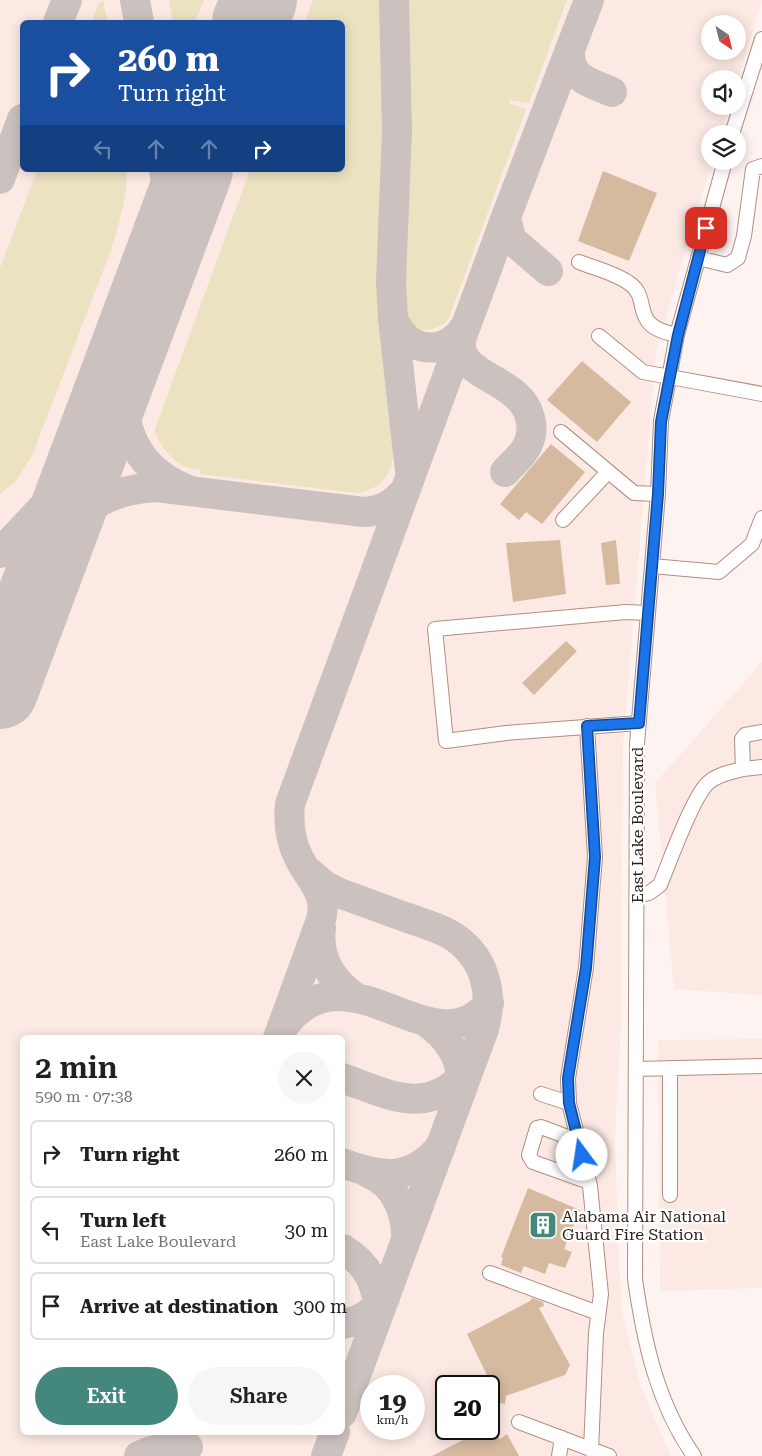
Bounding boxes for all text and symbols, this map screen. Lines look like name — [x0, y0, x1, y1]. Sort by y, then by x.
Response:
north arrow — [701, 15, 746, 60]
map controls — [701, 15, 746, 170]
text: 260 m — [118, 39, 219, 80]
icon: right — [35, 40, 100, 105]
button: sound — [701, 70, 746, 115]
text: Turn right — [118, 81, 226, 106]
button: layers — [701, 125, 746, 170]
icon: left — [89, 135, 117, 163]
icon: ahead — [142, 135, 170, 163]
icon: ahead — [195, 135, 223, 163]
icon: right — [248, 135, 276, 163]
pin — [685, 207, 727, 249]
icon: arrive — [692, 214, 720, 242]
street label: East Lake Boulevard — [628, 747, 647, 903]
text: 2 min — [35, 1050, 118, 1085]
button: close — [278, 1052, 330, 1104]
text: 590 m · 07:38 — [35, 1087, 133, 1106]
position arrow — [555, 1128, 607, 1180]
icon: right — [37, 1140, 65, 1168]
text: Turn right — [80, 1143, 180, 1166]
text: 260 m — [274, 1143, 328, 1166]
place label: Alabama Air National Guard Fire Station — [562, 1207, 726, 1244]
text: Turn left — [80, 1209, 166, 1232]
building icon: Alabama Air National Guard Fire Station — [528, 1210, 558, 1240]
icon: left — [37, 1216, 65, 1244]
text: 30 m — [285, 1219, 328, 1242]
text: East Lake Boulevard — [80, 1232, 236, 1251]
icon: arrive — [37, 1292, 65, 1320]
text: Arrive at destination — [80, 1295, 278, 1318]
text: 300 m — [293, 1295, 347, 1318]
button: Exit — [35, 1367, 178, 1425]
button: Share — [188, 1367, 330, 1425]
speed limit sign: 20 — [435, 1375, 500, 1440]
text: 19 — [378, 1387, 407, 1416]
text: km/h — [376, 1413, 409, 1427]

